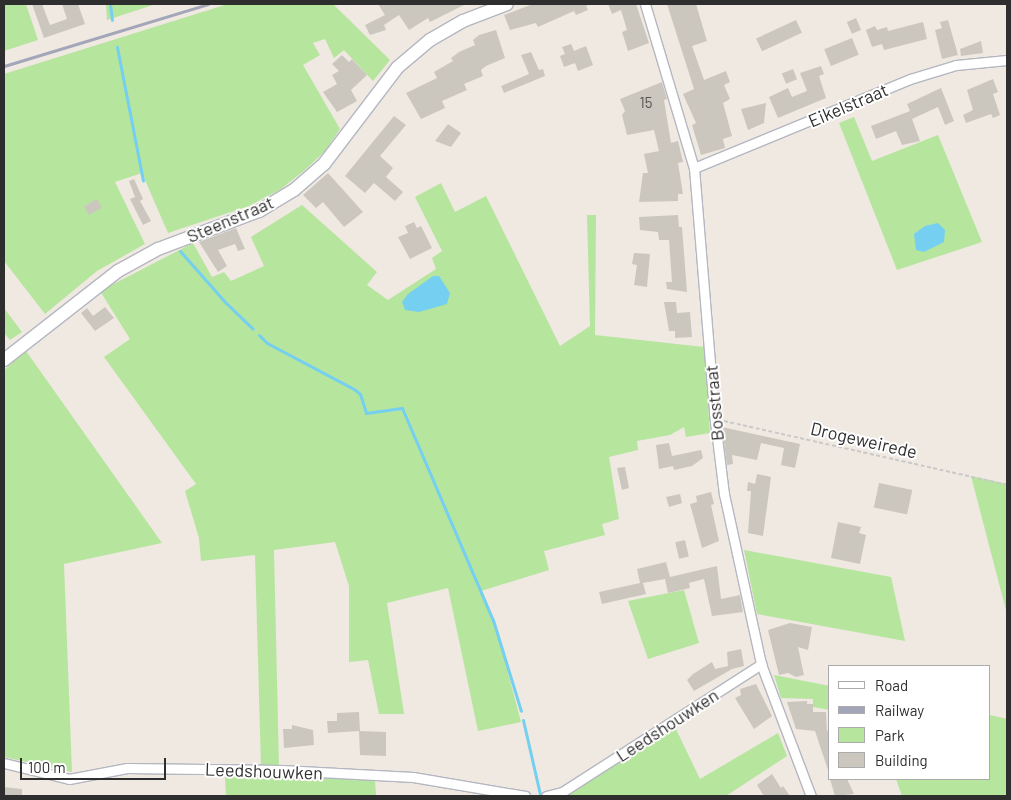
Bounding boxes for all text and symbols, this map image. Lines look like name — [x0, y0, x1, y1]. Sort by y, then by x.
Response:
street label: Eikelstraat — [805, 79, 891, 131]
house number: 15 — [640, 94, 652, 112]
street label: Steenstraat — [183, 191, 277, 247]
street label: Bosstraat — [700, 364, 728, 442]
street label: Drogeweirede — [809, 417, 919, 463]
legend — [828, 665, 991, 780]
text: Road — [875, 676, 908, 694]
street label: Leedshouwken — [612, 684, 722, 766]
text: Railway — [875, 701, 924, 719]
text: Park — [875, 726, 904, 744]
scale bar — [22, 748, 169, 780]
text: Building — [875, 751, 928, 769]
text: 100 m — [28, 758, 66, 776]
street label: Leedshouwken — [205, 758, 323, 784]

